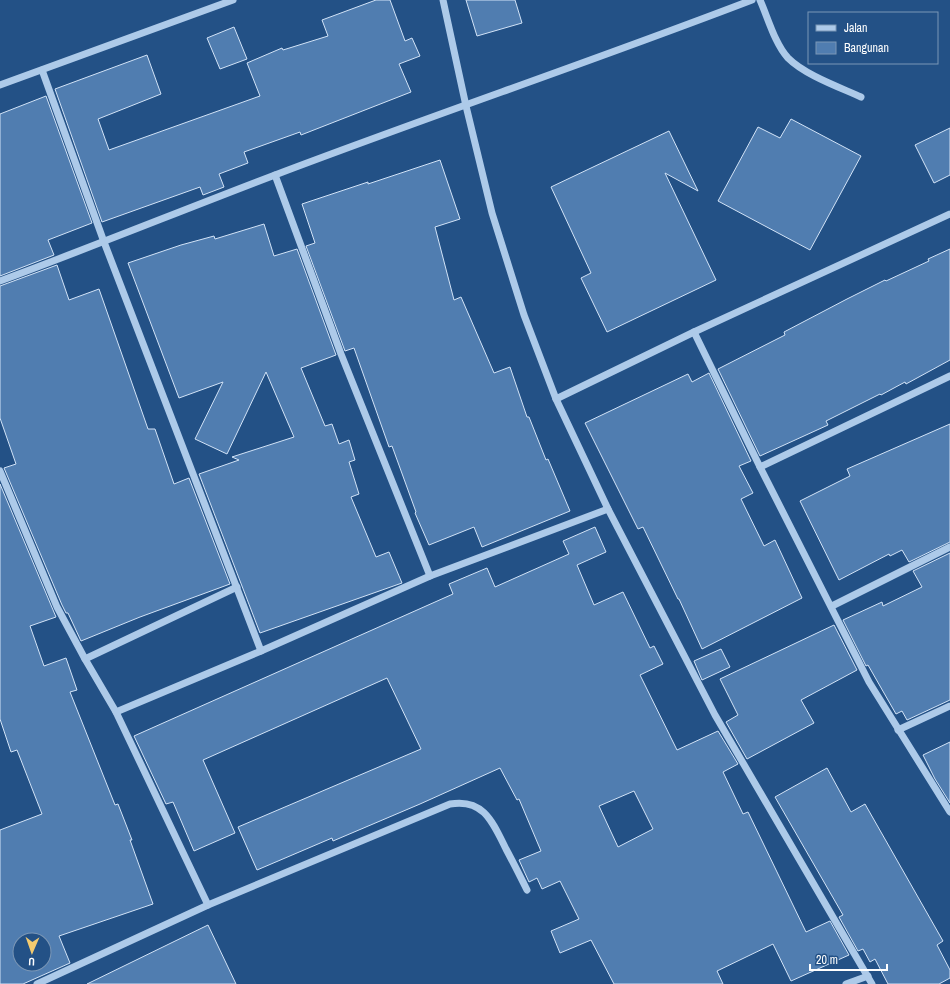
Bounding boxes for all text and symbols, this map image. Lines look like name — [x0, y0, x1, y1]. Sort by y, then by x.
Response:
legend — [808, 12, 938, 64]
text: Jalan — [844, 20, 868, 36]
text: Bangunan — [844, 40, 889, 56]
north arrow — [12, 932, 52, 972]
scale bar — [810, 946, 887, 972]
text: 20 m — [816, 952, 838, 968]
text: U — [28, 955, 35, 969]

